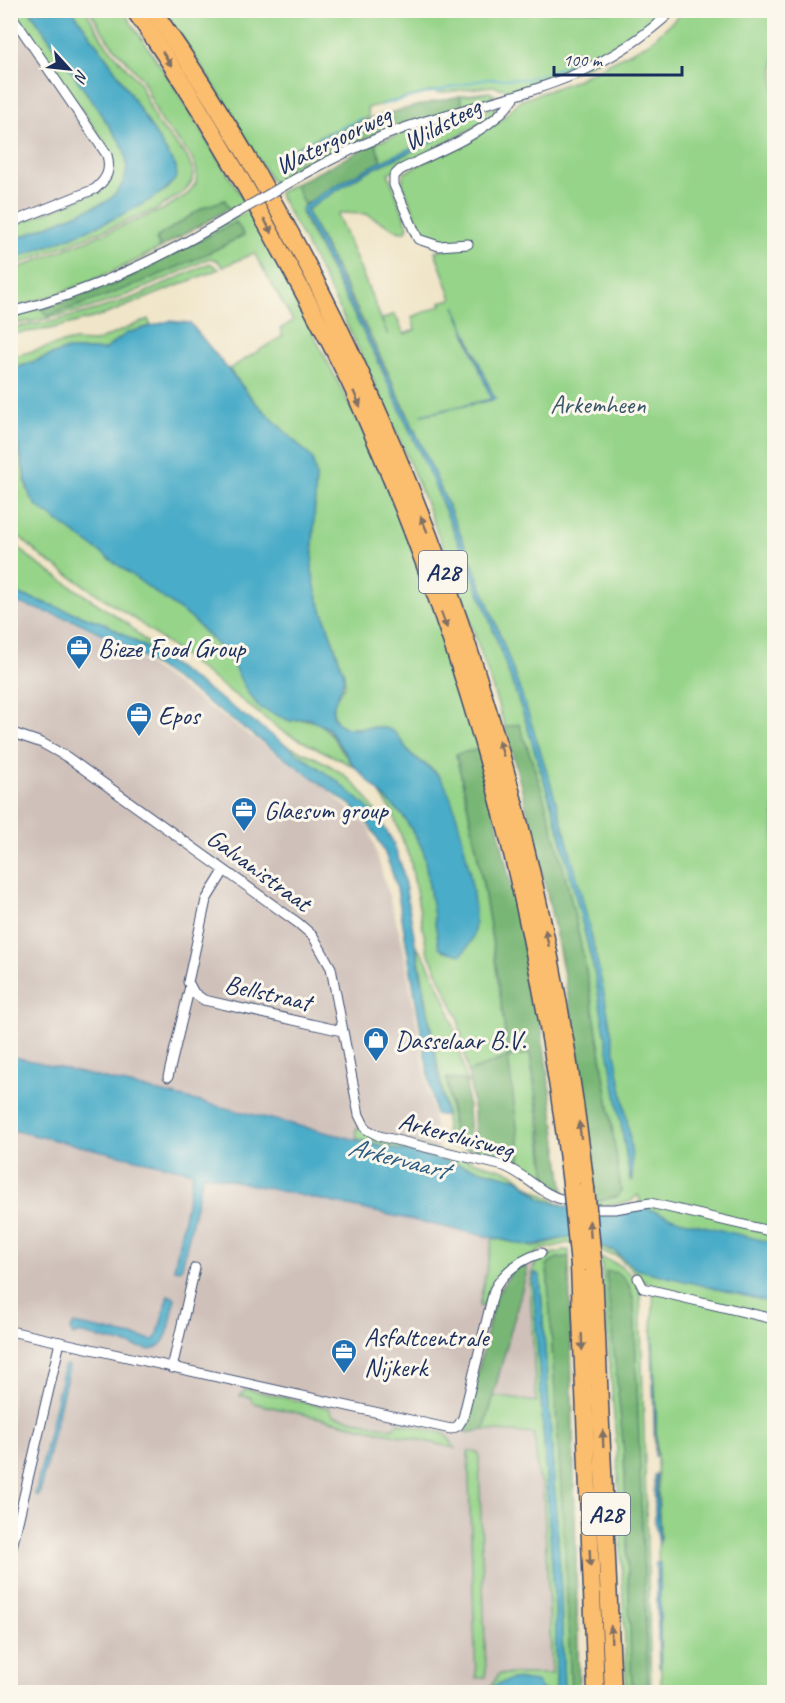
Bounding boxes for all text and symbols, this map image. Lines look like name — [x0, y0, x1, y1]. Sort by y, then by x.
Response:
north arrow — [39, 39, 99, 99]
scale bar — [554, 39, 682, 77]
text: 100 m — [563, 49, 604, 71]
one-way arrow — [161, 51, 172, 67]
text: N — [69, 66, 93, 87]
street label: Wildsteeg — [398, 89, 488, 158]
street label: Watergoorweg — [270, 97, 398, 182]
one-way arrow — [262, 217, 272, 235]
park label: Arkemheen — [550, 388, 646, 421]
one-way arrow — [352, 391, 362, 409]
one-way arrow — [419, 515, 429, 533]
road number: A28 — [419, 551, 467, 593]
one-way arrow — [440, 611, 450, 629]
place label: Bieze Food Group — [98, 632, 247, 665]
office icon: Bieze Food Group — [64, 633, 94, 671]
place label: Epos — [158, 699, 202, 732]
office icon: Epos — [124, 700, 154, 738]
one-way arrow — [496, 739, 505, 757]
place label: Glaesum group — [264, 794, 390, 827]
office icon: Glaesum group — [229, 795, 259, 833]
street label: Galvanistraat — [200, 821, 320, 920]
one-way arrow — [542, 928, 551, 947]
street label: Bellstraat — [222, 967, 318, 1020]
place label: Dasselaar B.V. — [395, 1024, 527, 1057]
shop icon: Dasselaar B.V. — [361, 1025, 391, 1063]
street label: Arkersluisweg — [395, 1104, 519, 1167]
one-way arrow — [575, 1120, 585, 1139]
water label: Arkervaart — [345, 1129, 458, 1188]
one-way arrow — [585, 1220, 595, 1239]
place label: Asfaltcentrale Nijkerk — [364, 1321, 491, 1384]
one-way arrow — [578, 1332, 587, 1351]
office icon: Asfaltcentrale Nijkerk — [329, 1337, 359, 1375]
one-way arrow — [598, 1430, 608, 1449]
road number: A28 — [582, 1493, 630, 1535]
one-way arrow — [586, 1548, 595, 1567]
one-way arrow — [606, 1625, 615, 1644]

